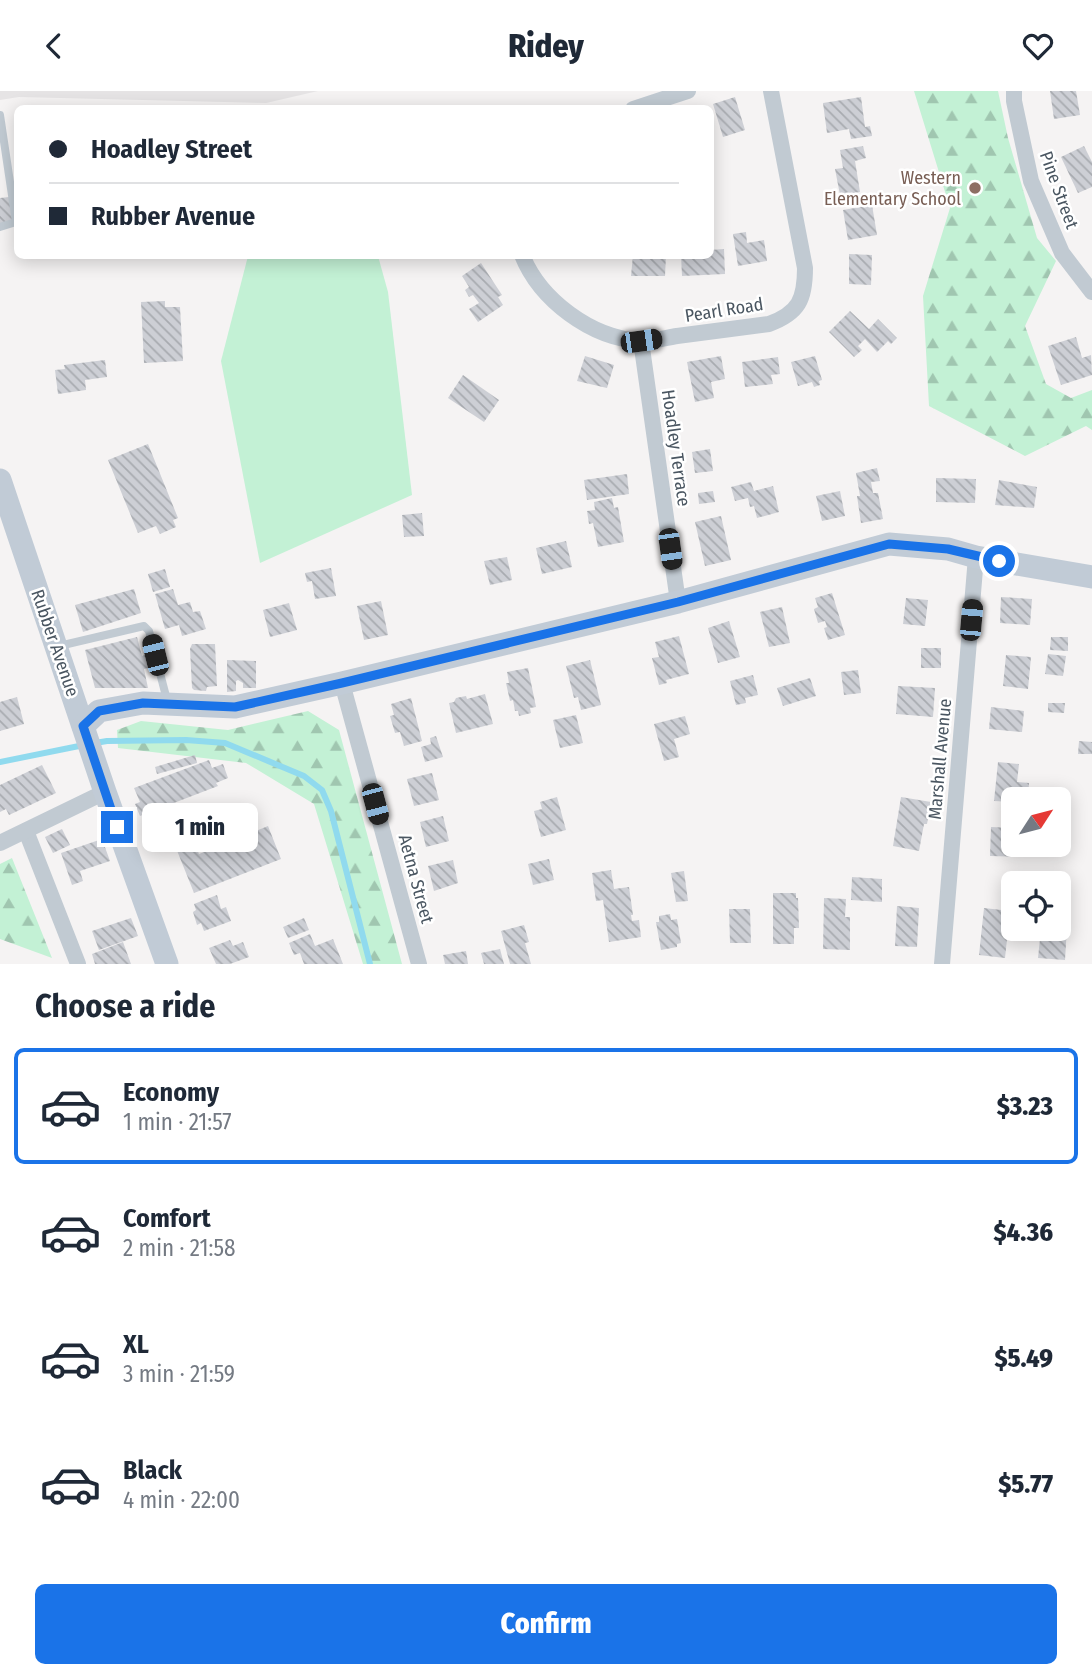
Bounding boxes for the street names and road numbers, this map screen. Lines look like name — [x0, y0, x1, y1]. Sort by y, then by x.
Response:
street label: Pine Street — [1035, 148, 1083, 232]
street label: Pearl Road — [683, 293, 765, 327]
street label: Hoadley Terrace — [657, 388, 695, 508]
street label: Rubber Avenue — [26, 587, 84, 700]
street label: Marshall Avenue — [924, 698, 956, 820]
street label: Aetna Street — [394, 832, 438, 926]

